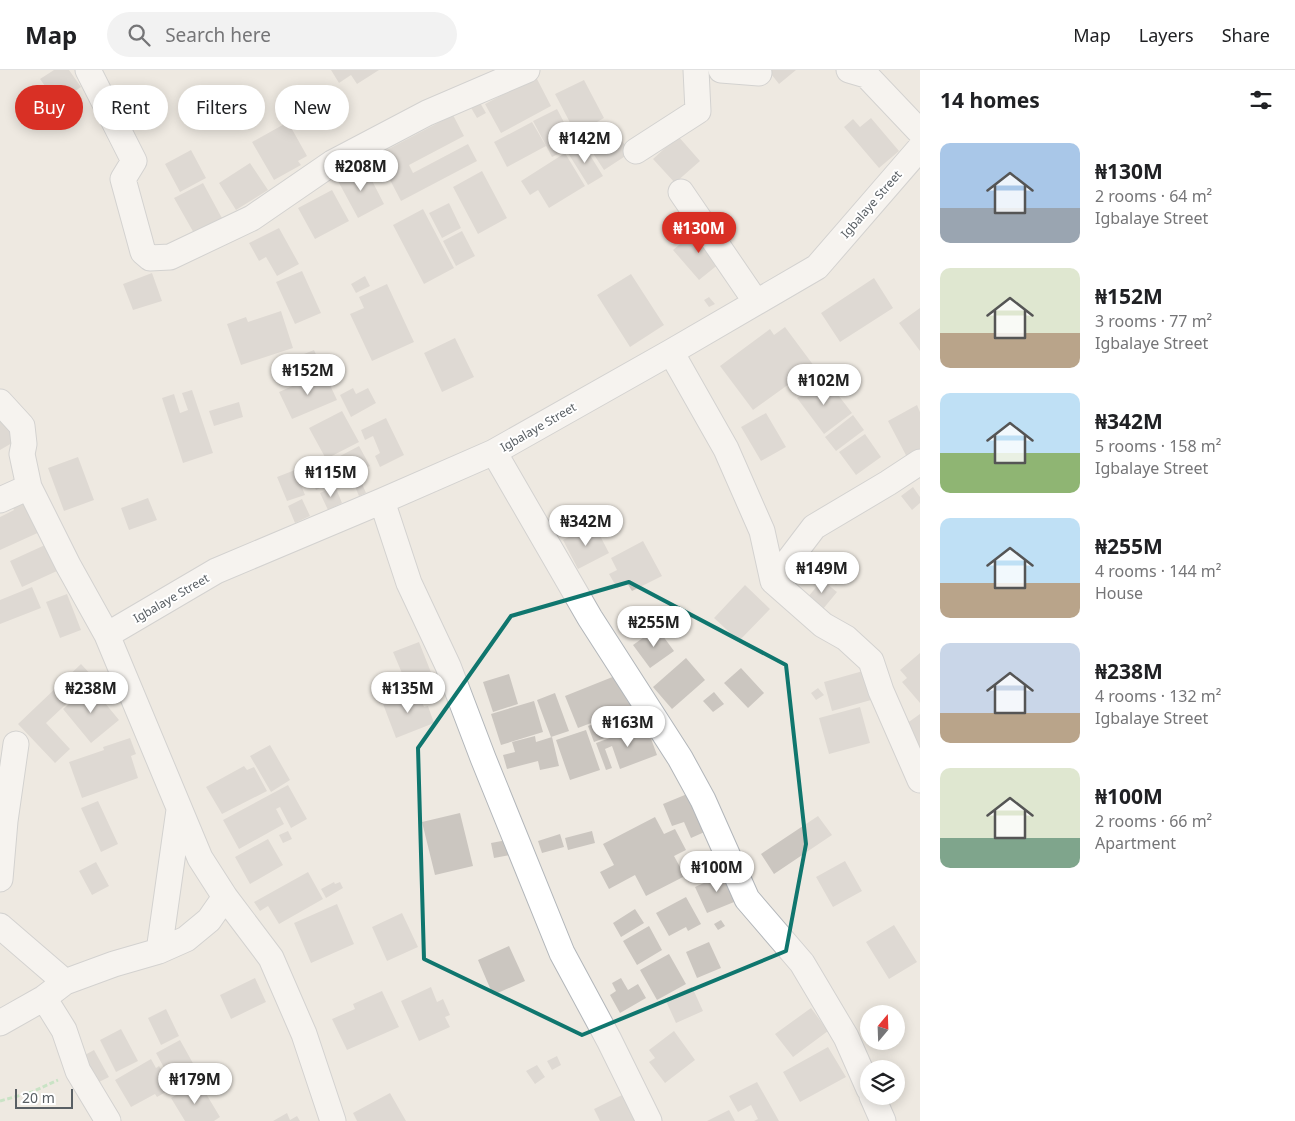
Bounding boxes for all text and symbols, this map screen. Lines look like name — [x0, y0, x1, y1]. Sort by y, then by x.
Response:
search box — [107, 12, 457, 57]
text: Map — [25, 18, 77, 51]
icon: search — [125, 21, 153, 49]
text: Search here — [165, 22, 271, 48]
text: Map — [1073, 23, 1111, 47]
text: Layers — [1139, 23, 1194, 47]
text: Share — [1222, 23, 1270, 47]
chip: Buy — [15, 85, 83, 130]
chip: Rent — [93, 85, 168, 130]
chip: Filters — [178, 85, 265, 130]
chip: New — [275, 85, 349, 130]
text: 14 homes — [940, 86, 1040, 114]
icon: filters — [1247, 86, 1275, 114]
pin: ₦142M — [550, 122, 620, 164]
text: ₦142M — [559, 127, 611, 149]
pin: ₦208M — [326, 150, 396, 192]
text: ₦208M — [335, 155, 387, 177]
text: ₦130M — [1095, 157, 1163, 185]
icon: home — [980, 163, 1040, 223]
street label: Igbalaye Street — [837, 166, 906, 242]
text: 2 rooms · 64 m² — [1095, 185, 1212, 207]
text: Igbalaye Street — [1095, 207, 1208, 229]
pin: ₦130M — [664, 212, 734, 254]
text: ₦130M — [673, 217, 725, 239]
text: ₦152M — [1095, 282, 1163, 310]
icon: home — [980, 288, 1040, 348]
text: 3 rooms · 77 m² — [1095, 310, 1212, 332]
text: Igbalaye Street — [1095, 332, 1208, 354]
pin: ₦152M — [273, 354, 343, 396]
text: ₦152M — [282, 359, 334, 381]
pin: ₦102M — [789, 364, 859, 406]
text: ₦102M — [798, 369, 850, 391]
street label: Igbalaye Street — [497, 398, 580, 456]
text: ₦342M — [1095, 407, 1163, 435]
icon: home — [980, 413, 1040, 473]
text: 5 rooms · 158 m² — [1095, 435, 1221, 457]
pin: ₦115M — [296, 456, 366, 498]
text: Igbalaye Street — [1095, 457, 1208, 479]
text: ₦115M — [305, 461, 357, 483]
pin: ₦342M — [551, 504, 621, 547]
text: ₦342M — [560, 510, 612, 532]
text: ₦255M — [1095, 532, 1163, 560]
icon: home — [980, 538, 1040, 598]
pin: ₦149M — [787, 552, 857, 594]
text: ₦149M — [796, 557, 848, 579]
text: 4 rooms · 144 m² — [1095, 560, 1221, 582]
street label: Igbalaye Street — [130, 569, 213, 627]
text: House — [1095, 582, 1143, 604]
pin: ₦255M — [619, 606, 689, 648]
text: ₦255M — [628, 611, 680, 633]
text: ₦238M — [1095, 657, 1163, 685]
icon: home — [980, 663, 1040, 723]
pin: ₦238M — [56, 672, 126, 714]
pin: ₦135M — [373, 672, 443, 714]
text: ₦238M — [65, 677, 117, 699]
text: ₦135M — [382, 677, 434, 699]
text: 4 rooms · 132 m² — [1095, 685, 1221, 707]
pin: ₦163M — [593, 706, 663, 748]
text: Igbalaye Street — [1095, 707, 1208, 729]
text: ₦163M — [602, 711, 654, 733]
text: ₦100M — [1095, 782, 1163, 810]
icon: home — [980, 788, 1040, 848]
text: 2 rooms · 66 m² — [1095, 810, 1212, 832]
text: Apartment — [1095, 832, 1176, 854]
pin: ₦100M — [682, 850, 752, 893]
text: ₦100M — [691, 856, 743, 878]
north arrow — [860, 1005, 905, 1050]
map controls — [860, 1005, 905, 1105]
button: layers — [860, 1060, 905, 1105]
pin: ₦179M — [160, 1062, 230, 1105]
text: ₦179M — [169, 1068, 221, 1090]
scale bar — [15, 1086, 72, 1109]
text: 20 m — [22, 1088, 55, 1107]

